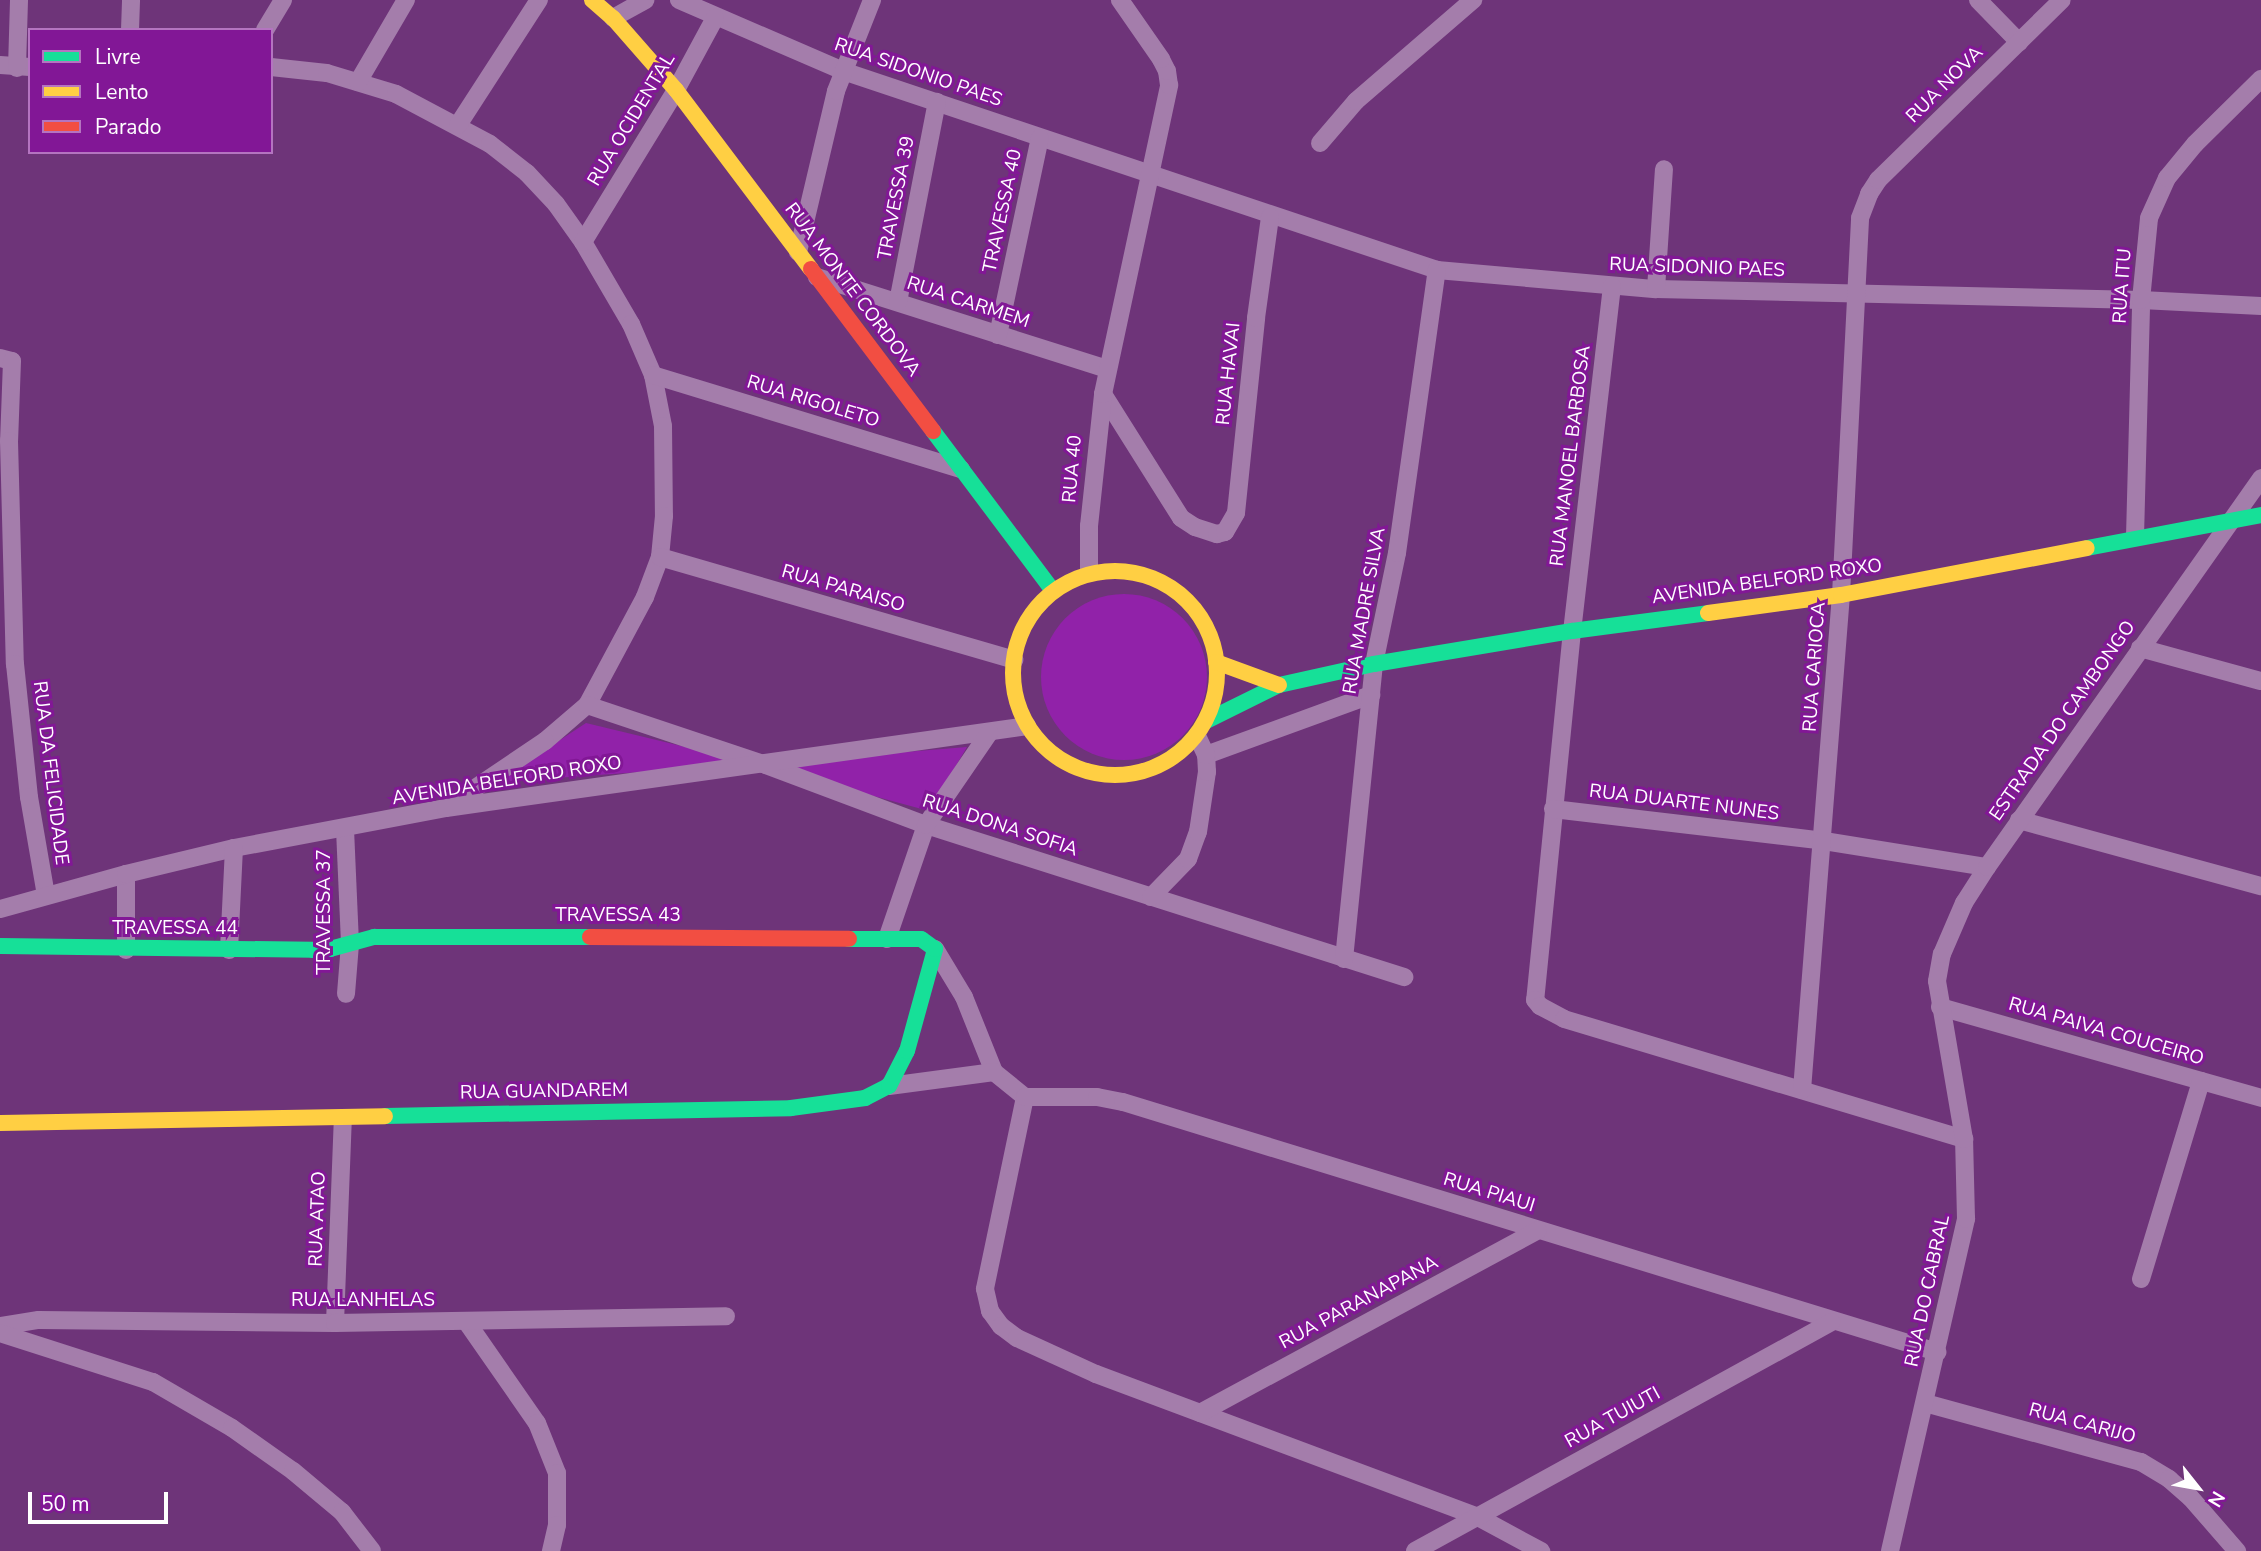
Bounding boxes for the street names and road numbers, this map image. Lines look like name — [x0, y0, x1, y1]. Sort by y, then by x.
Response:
street label: RUA SIDONIO PAES — [831, 34, 1005, 112]
street label: RUA NOVA — [1902, 42, 1988, 128]
street label: RUA OCIDENTAL — [583, 50, 681, 190]
street label: TRAVESSA 39 — [874, 134, 920, 262]
street label: TRAVESSA 40 — [979, 147, 1027, 275]
street label: RUA MONTE CORDOVA — [779, 199, 925, 381]
street label: RUA ITU — [2109, 248, 2137, 324]
street label: RUA SIDONIO PAES — [1609, 254, 1785, 282]
street label: RUA CARMEM — [904, 272, 1032, 334]
street label: RUA HAVAI — [1212, 321, 1246, 427]
street label: RUA MANOEL BARBOSA — [1546, 344, 1596, 568]
street label: RUA RIGOLETO — [744, 371, 882, 433]
street label: RUA 40 — [1059, 434, 1087, 504]
street label: RUA MADRE SILVA — [1339, 526, 1391, 696]
street label: AVENIDA BELFORD ROXO — [1650, 555, 1884, 609]
street label: RUA PARAISO — [779, 561, 907, 617]
street label: RUA CARIOCA — [1799, 601, 1831, 733]
street label: ESTRADA DO CAMBONGO — [1985, 617, 2141, 825]
street label: RUA DA FELICIDADE — [27, 680, 73, 866]
street label: AVENIDA BELFORD ROXO — [391, 752, 623, 810]
street label: RUA DUARTE NUNES — [1588, 780, 1780, 826]
street label: RUA DONA SOFIA — [919, 790, 1081, 862]
street label: TRAVESSA 37 — [314, 849, 336, 975]
street label: TRAVESSA 43 — [555, 905, 681, 927]
street label: TRAVESSA 44 — [112, 918, 238, 940]
street label: RUA PAIVA COUCEIRO — [2006, 993, 2206, 1071]
street label: RUA GUANDAREM — [460, 1079, 628, 1105]
street label: RUA PIAUI — [1440, 1168, 1538, 1218]
street label: RUA ATAO — [305, 1171, 331, 1267]
street label: RUA DO CABRAL — [1901, 1213, 1955, 1369]
street label: RUA PARANAPANA — [1276, 1252, 1442, 1354]
street label: RUA LANHELAS — [291, 1290, 435, 1312]
street label: RUA TUIUTI — [1561, 1382, 1665, 1454]
street label: RUA CARIJO — [2026, 1399, 2138, 1449]

